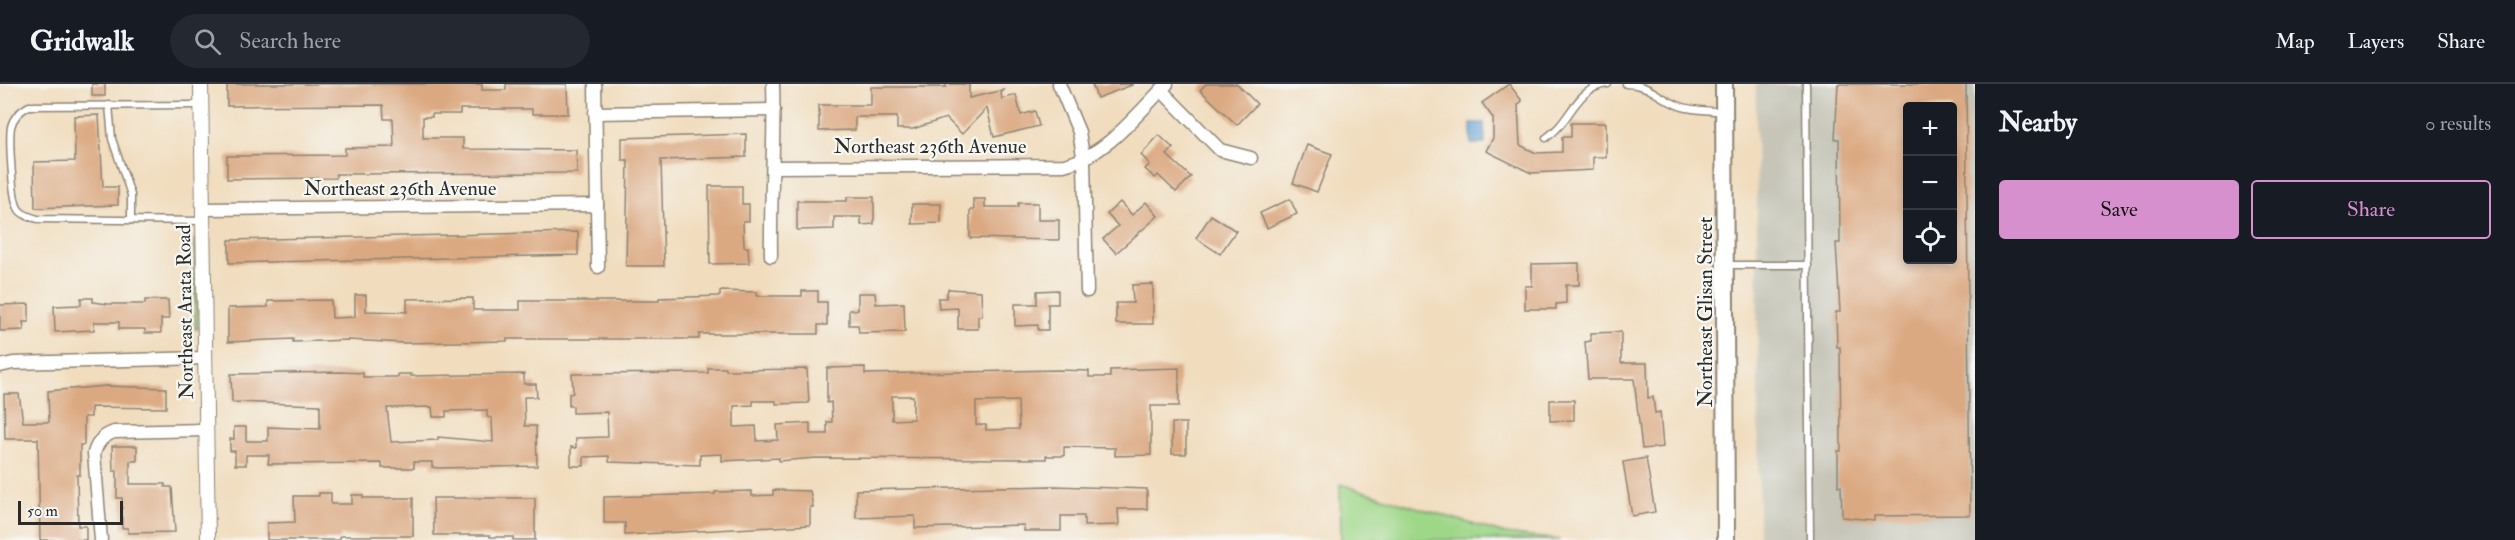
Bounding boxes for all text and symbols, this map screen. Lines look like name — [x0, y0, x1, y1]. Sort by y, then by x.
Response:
search box — [170, 14, 590, 68]
text: Gridwalk — [30, 24, 134, 59]
icon: search — [191, 25, 224, 58]
text: Search here — [239, 27, 341, 55]
text: Map — [2275, 28, 2315, 55]
text: Layers — [2348, 28, 2404, 55]
text: Share — [2437, 28, 2485, 55]
map controls — [1903, 102, 1957, 264]
button: + — [1903, 102, 1957, 156]
text: Nearby — [1999, 107, 2077, 139]
text: 0 results — [2425, 111, 2491, 136]
street label: Northeast 236th Avenue — [834, 134, 1026, 159]
button: − — [1903, 156, 1957, 210]
street label: Northeast 236th Avenue — [304, 176, 496, 201]
button: Save — [1999, 180, 2239, 239]
button: Share — [2251, 180, 2491, 239]
button: locate — [1903, 210, 1957, 264]
street label: Northeast Glisan Street — [1693, 216, 1718, 407]
street label: Northeast Arata Road — [171, 224, 199, 400]
scale bar — [18, 498, 123, 526]
text: 50 m — [27, 501, 58, 521]

